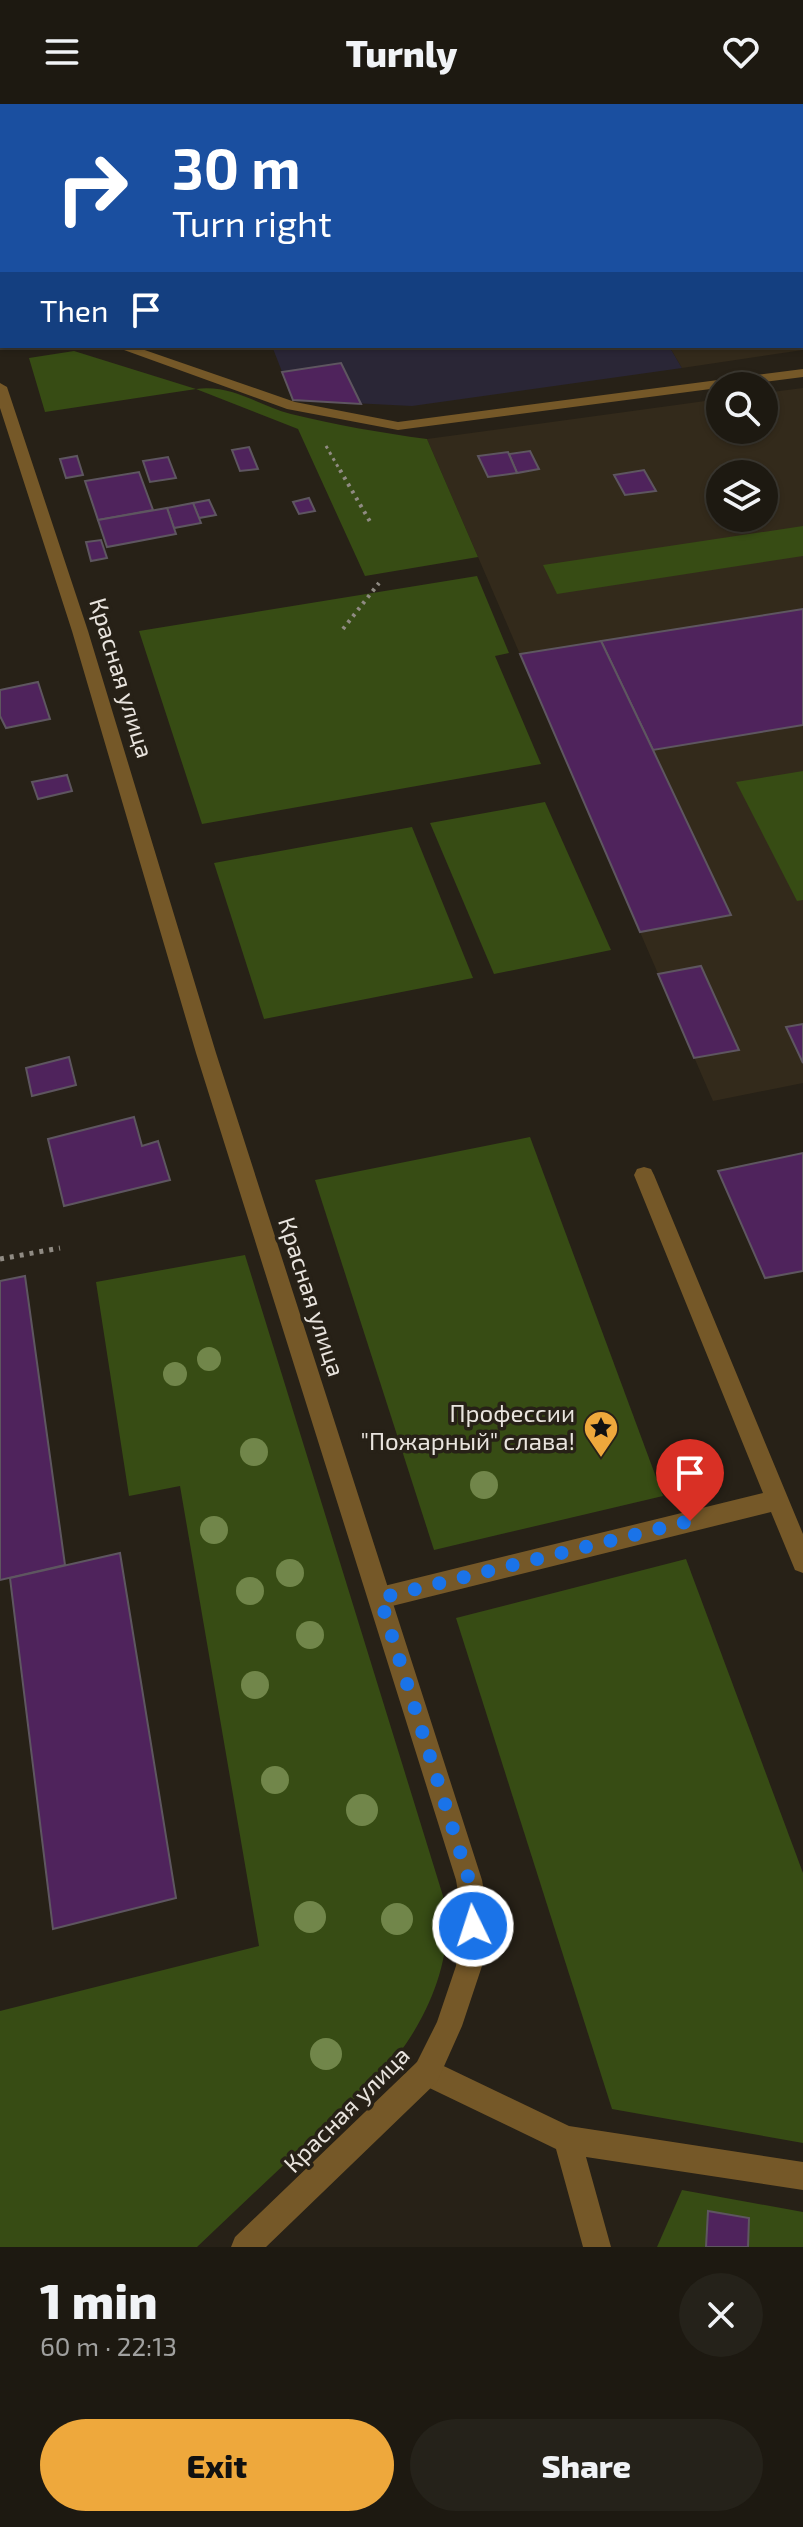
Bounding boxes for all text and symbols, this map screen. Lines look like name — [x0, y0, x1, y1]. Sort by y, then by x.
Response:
icon: menu — [40, 30, 84, 74]
icon: heart — [719, 30, 763, 74]
text: Turnly — [346, 31, 457, 74]
text: 30 m — [172, 133, 301, 200]
icon: right — [40, 136, 144, 240]
text: Turn right — [172, 201, 332, 244]
icon: arrive — [124, 288, 168, 332]
text: Then — [40, 292, 108, 328]
map controls — [706, 372, 778, 532]
button: search — [706, 372, 778, 444]
button: layers — [706, 460, 778, 532]
street label: Красная улица — [83, 594, 161, 762]
street label: Красная улица — [272, 1213, 352, 1380]
place label: Профессии "Пожарный" слава! — [360, 1398, 575, 1455]
place icon: Профессии "Пожарный" слава! — [582, 1409, 620, 1459]
pin — [656, 1439, 724, 1521]
icon: arrive — [668, 1451, 712, 1495]
position arrow — [431, 1884, 515, 1968]
street label: Красная улица — [277, 2040, 416, 2179]
text: 1 min — [40, 2271, 158, 2329]
button: close — [679, 2273, 763, 2357]
text: 60 m · 22:13 — [40, 2330, 177, 2361]
button: Exit — [40, 2419, 394, 2511]
button: Share — [410, 2419, 763, 2511]

